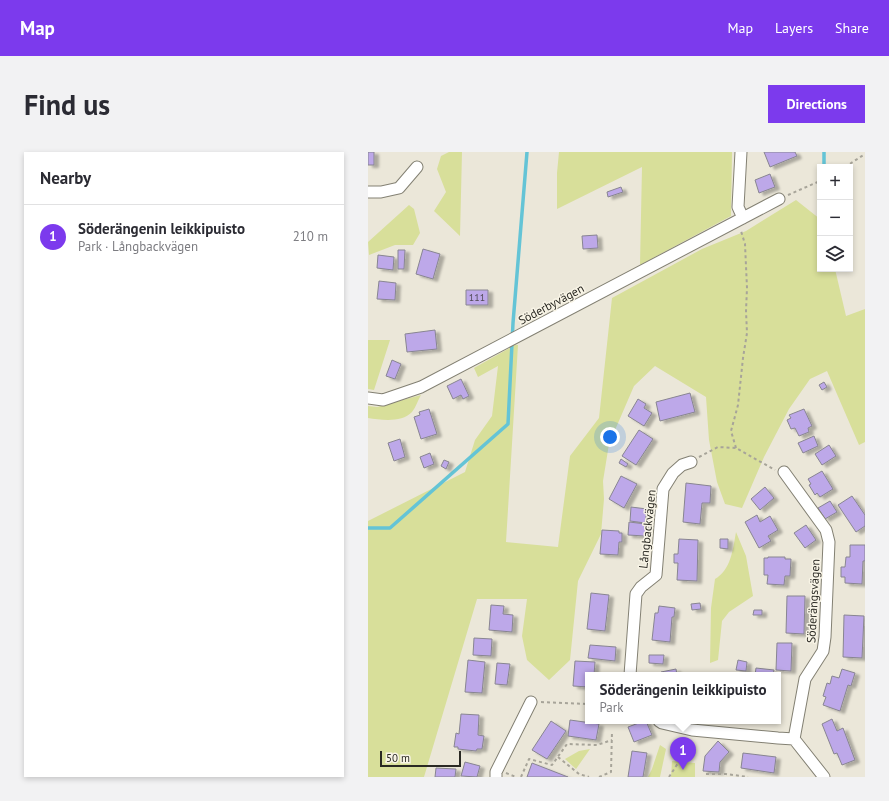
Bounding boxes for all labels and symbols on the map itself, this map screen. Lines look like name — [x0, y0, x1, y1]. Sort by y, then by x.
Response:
street label: Söderbyvägen — [516, 280, 586, 328]
house number: 111 — [469, 291, 485, 304]
your location — [600, 427, 620, 447]
street label: Långbackvägen — [635, 489, 659, 569]
street label: Söderängsvägen — [803, 559, 823, 643]
pin: 1 — [670, 737, 696, 770]
scale bar — [380, 749, 461, 768]

